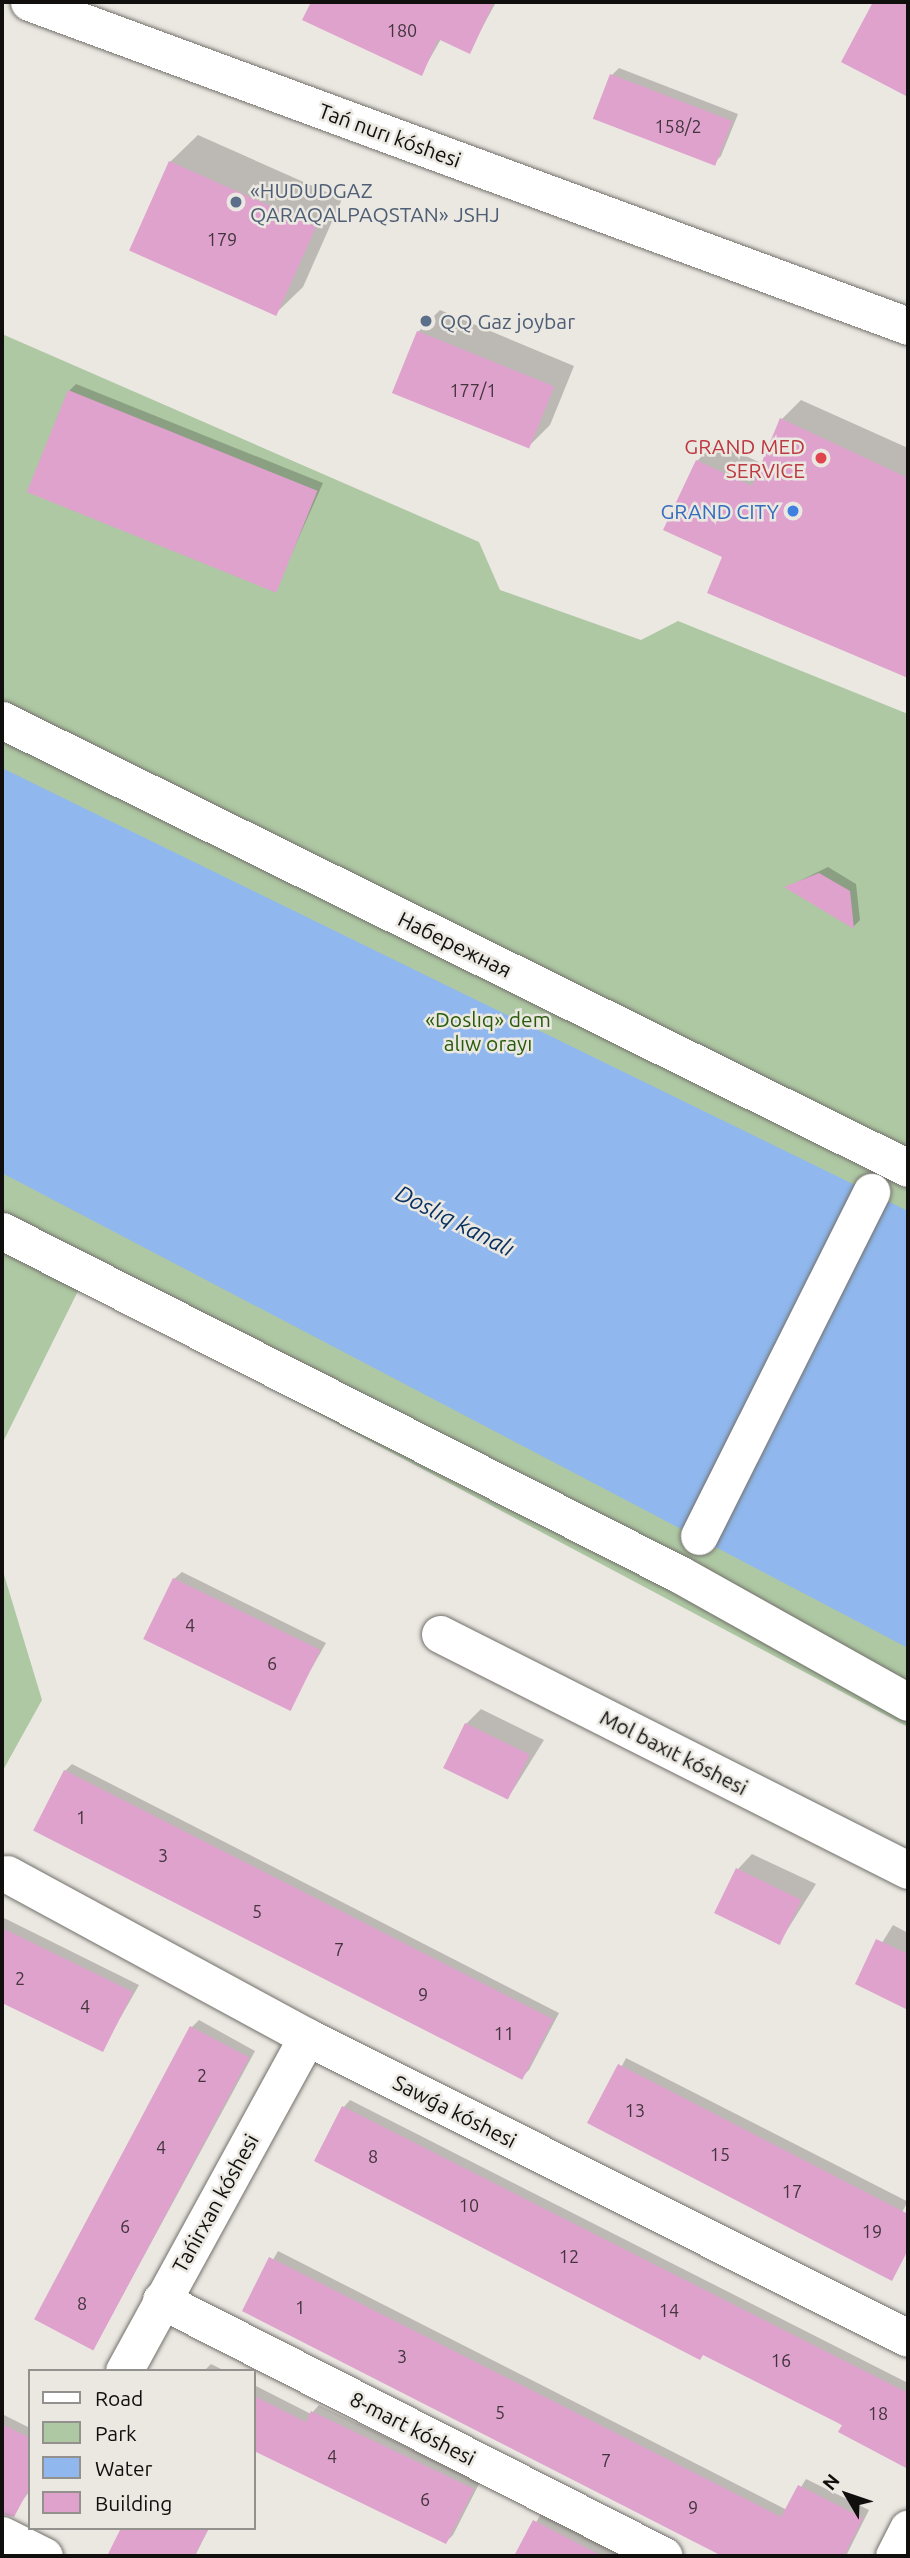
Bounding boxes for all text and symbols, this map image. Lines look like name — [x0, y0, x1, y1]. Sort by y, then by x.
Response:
house number: 180 — [387, 19, 417, 41]
street label: Tań nurı kóshesi — [315, 98, 465, 172]
house number: 158/2 — [654, 115, 702, 137]
place label: «HUDUDGAZ QARAQALPAQSTAN» JSHJ — [250, 177, 500, 227]
marker: «HUDUDGAZ QARAQALPAQSTAN» JSHJ — [228, 194, 244, 210]
house number: 179 — [207, 228, 237, 250]
place label: QQ Gaz joybar — [440, 308, 575, 334]
marker: QQ Gaz joybar — [418, 313, 434, 329]
house number: 177/1 — [449, 379, 497, 401]
place label: GRAND MED SERVICE — [684, 433, 805, 483]
marker: GRAND MED SERVICE — [811, 448, 831, 468]
place label: GRAND CITY — [660, 498, 779, 524]
marker: GRAND CITY — [785, 503, 801, 519]
street label: Набережная — [394, 906, 516, 982]
park label: «Doslıq» dem alıw orayı — [425, 1006, 551, 1056]
water label: Doslıq kanalı — [391, 1179, 519, 1263]
house number: 4 — [185, 1614, 195, 1636]
house number: 6 — [267, 1652, 277, 1674]
street label: Mol baxıt kóshesi — [596, 1704, 752, 1800]
house number: 1 — [76, 1806, 86, 1828]
house number: 3 — [158, 1844, 168, 1866]
house number: 5 — [252, 1900, 262, 1922]
house number: 7 — [334, 1938, 344, 1960]
house number: 2 — [15, 1967, 25, 1989]
house number: 9 — [418, 1983, 428, 2005]
house number: 4 — [80, 1995, 90, 2017]
house number: 11 — [494, 2022, 514, 2044]
house number: 2 — [197, 2064, 207, 2086]
street label: Sawǵa kóshesi — [389, 2069, 521, 2153]
house number: 13 — [625, 2099, 645, 2121]
street label: Tańirxan kóshesi — [167, 2129, 263, 2277]
house number: 4 — [156, 2136, 166, 2158]
house number: 15 — [710, 2143, 730, 2165]
house number: 8 — [368, 2145, 378, 2167]
house number: 17 — [782, 2180, 802, 2202]
house number: 10 — [459, 2194, 479, 2216]
house number: 6 — [120, 2215, 130, 2237]
house number: 19 — [862, 2220, 882, 2242]
house number: 12 — [559, 2245, 579, 2267]
house number: 8 — [77, 2292, 87, 2314]
house number: 1 — [295, 2296, 305, 2318]
house number: 14 — [659, 2299, 679, 2321]
house number: 3 — [397, 2345, 407, 2367]
house number: 16 — [771, 2349, 791, 2371]
legend — [28, 2369, 256, 2530]
text: Road — [95, 2386, 143, 2410]
street label: 8-mart kóshesi — [346, 2386, 480, 2470]
house number: 5 — [495, 2401, 505, 2423]
house number: 18 — [868, 2402, 888, 2424]
text: Park — [95, 2421, 137, 2445]
house number: 4 — [327, 2445, 337, 2467]
house number: 7 — [601, 2449, 611, 2471]
text: Water — [95, 2456, 153, 2480]
north arrow — [812, 2460, 882, 2530]
text: N — [818, 2469, 844, 2494]
house number: 6 — [420, 2488, 430, 2510]
text: Building — [95, 2491, 172, 2515]
house number: 9 — [688, 2496, 698, 2518]

